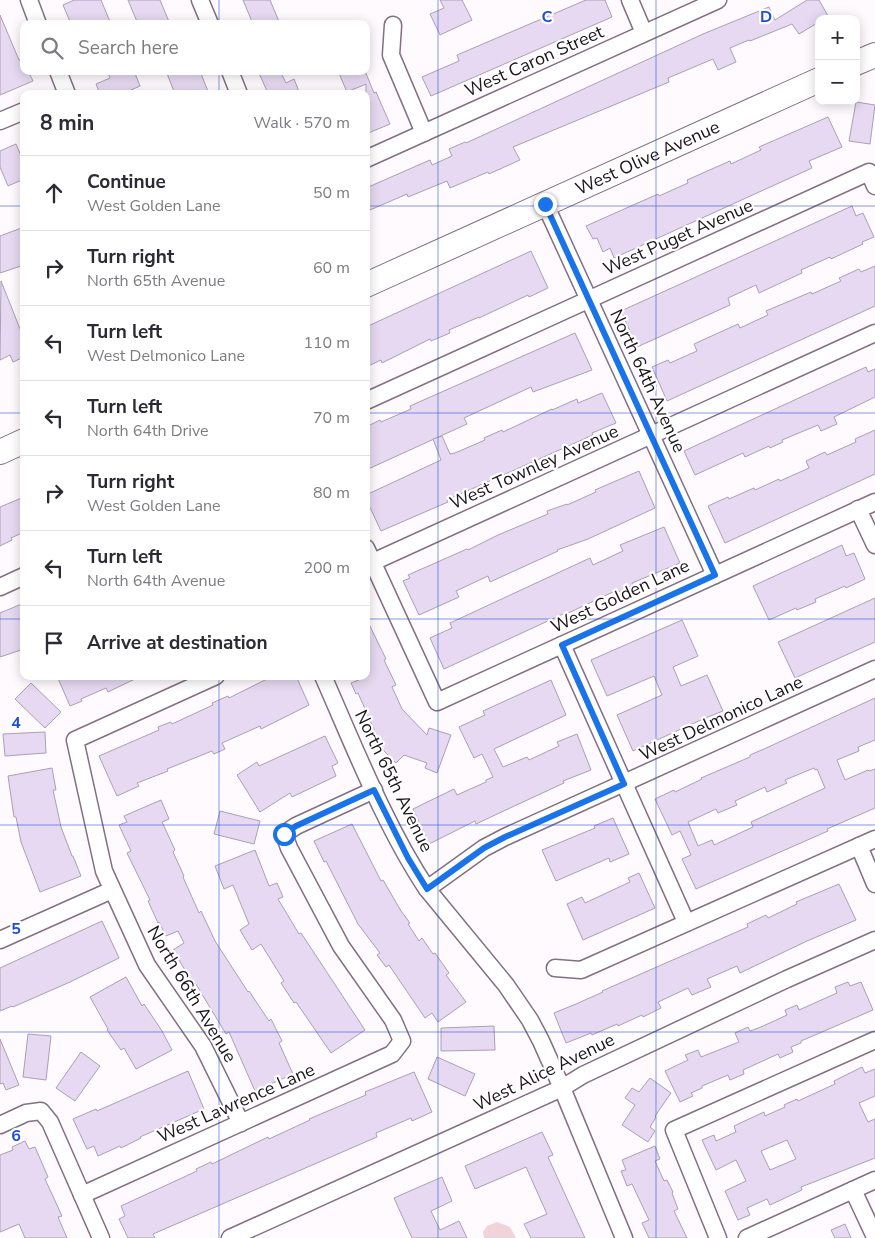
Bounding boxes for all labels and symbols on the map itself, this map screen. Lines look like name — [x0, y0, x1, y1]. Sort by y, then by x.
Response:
text: C — [542, 6, 553, 28]
text: D — [760, 6, 772, 28]
street label: West Caron Street — [461, 19, 608, 102]
street label: West Olive Avenue — [572, 115, 723, 201]
route end — [534, 193, 557, 216]
street label: West Puget Avenue — [599, 193, 757, 281]
street label: North 64th Avenue — [604, 306, 692, 456]
street label: West Townley Avenue — [446, 419, 622, 515]
street label: West Golden Lane — [547, 553, 693, 639]
street label: West Delmonico Lane — [635, 670, 807, 766]
street label: North 65th Avenue — [349, 706, 439, 856]
text: 4 — [11, 712, 21, 734]
route start — [273, 823, 296, 846]
text: 5 — [11, 918, 21, 940]
street label: North 66th Avenue — [142, 921, 242, 1067]
street label: West Alice Avenue — [469, 1027, 619, 1117]
street label: West Lawrence Lane — [154, 1058, 318, 1148]
text: 6 — [11, 1125, 21, 1147]

